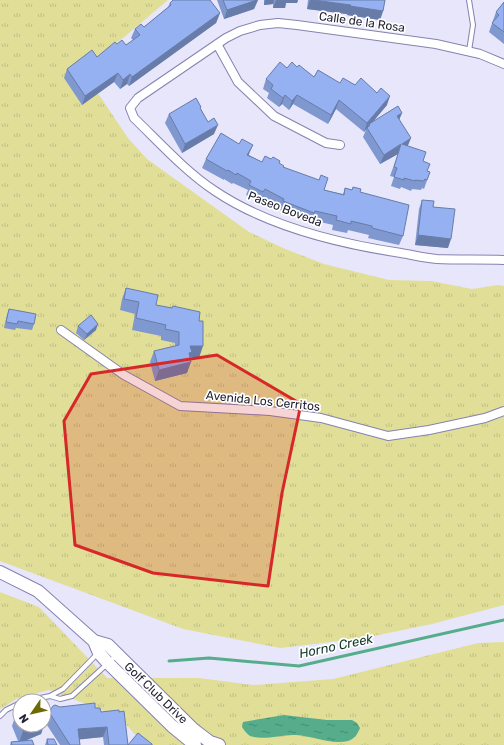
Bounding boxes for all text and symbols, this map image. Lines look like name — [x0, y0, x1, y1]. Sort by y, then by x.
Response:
street label: Calle de la Rosa — [318, 9, 406, 35]
street label: Paseo Boveda — [246, 188, 324, 230]
street label: Avenida Los Cerritos — [205, 388, 321, 414]
water label: Horno Creek — [298, 631, 375, 661]
street label: Golf Club Drive — [122, 659, 191, 727]
north arrow — [12, 693, 52, 733]
text: N — [16, 711, 32, 725]

